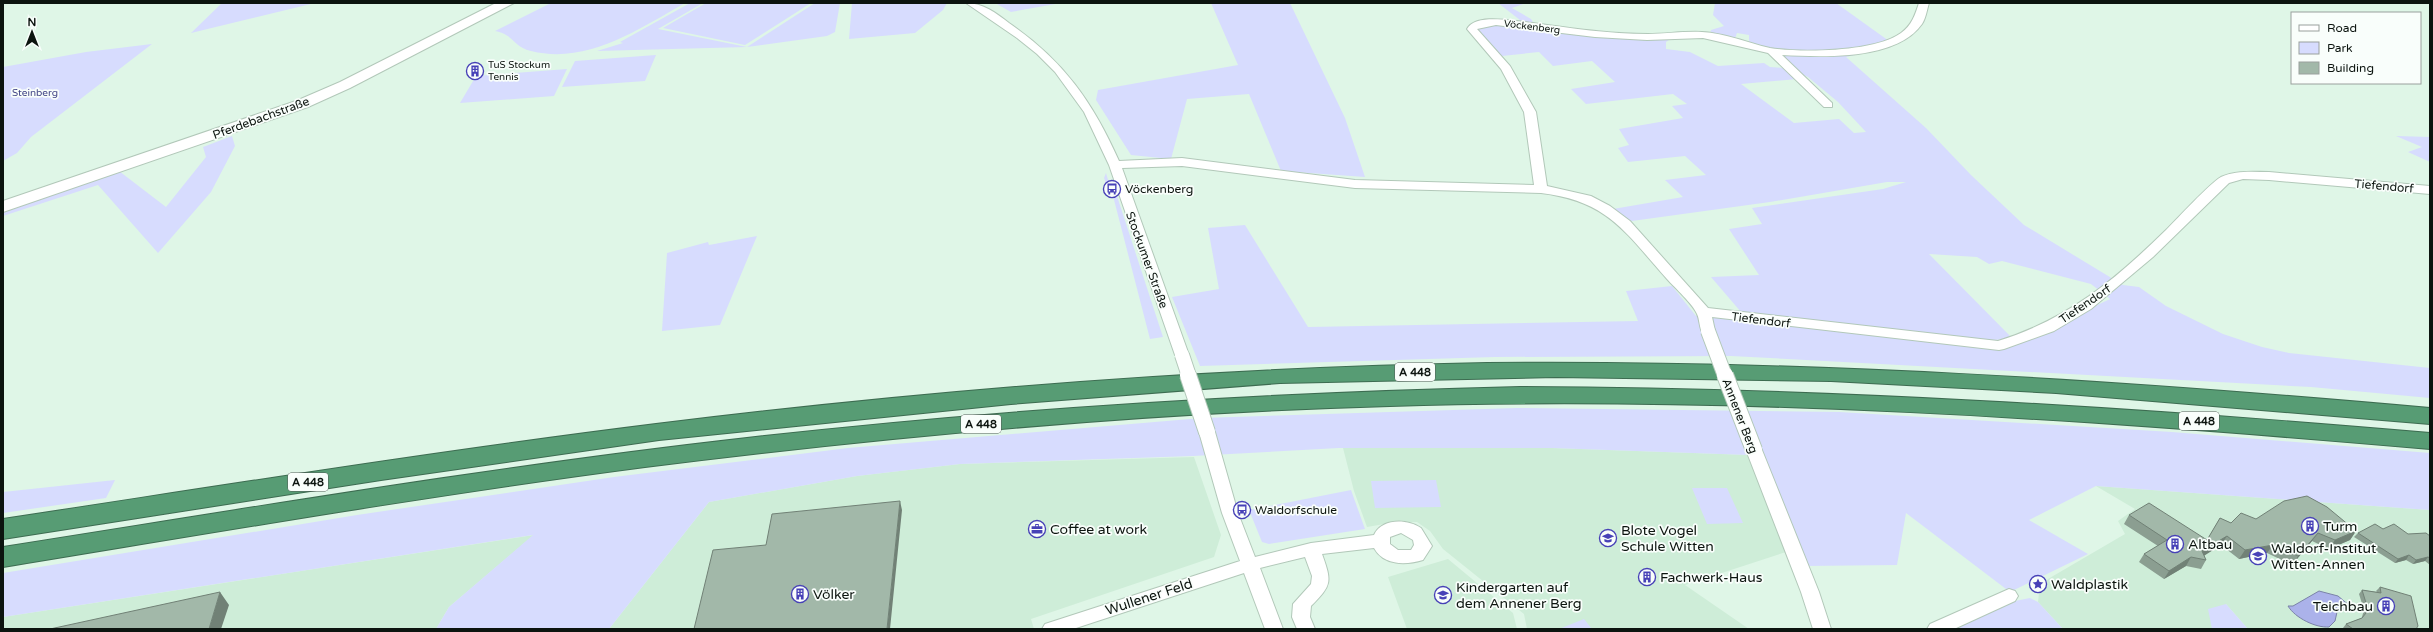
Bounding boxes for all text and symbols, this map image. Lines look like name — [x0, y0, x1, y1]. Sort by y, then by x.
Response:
north arrow — [12, 12, 52, 52]
legend — [2291, 12, 2421, 84]
text: N — [28, 16, 36, 29]
street label: Vöckenberg — [1503, 18, 1561, 36]
text: Road — [2327, 21, 2357, 35]
text: Park — [2327, 41, 2353, 55]
place label: TuS Stockum Tennis — [488, 59, 550, 83]
building icon: TuS Stockum Tennis — [465, 61, 485, 81]
text: Building — [2327, 61, 2374, 75]
park label: Steinberg — [12, 87, 58, 99]
street label: Pferdebachstraße — [211, 94, 311, 142]
street label: Tiefendorf — [2354, 176, 2415, 196]
bus stop icon: Vöckenberg — [1102, 179, 1122, 199]
place label: Vöckenberg — [1125, 182, 1193, 196]
street label: Stockumer Straße — [1123, 210, 1171, 310]
street label: Tiefendorf — [2056, 281, 2114, 326]
street label: Tiefendorf — [1731, 309, 1792, 331]
road number: A 448 — [1395, 363, 1435, 381]
street label: Annener Berg — [1719, 377, 1761, 455]
road number: A 448 — [2179, 412, 2219, 430]
road number: A 448 — [961, 415, 1001, 433]
road number: A 448 — [288, 473, 328, 491]
bus stop icon: Waldorfschule — [1232, 500, 1252, 520]
place label: Waldorfschule — [1255, 503, 1337, 517]
building icon: Turm — [2300, 516, 2320, 536]
place label: Turm — [2323, 518, 2357, 535]
office icon: Coffee at work — [1027, 519, 1047, 539]
place label: Coffee at work — [1050, 521, 1147, 538]
place label: Blote Vogel Schule Witten — [1621, 522, 1714, 555]
school or university icon: Blote Vogel Schule Witten — [1598, 528, 1618, 548]
building icon: Altbau — [2165, 534, 2185, 554]
place label: Altbau — [2188, 536, 2232, 553]
place label: Waldorf-Institut Witten-Annen — [2271, 540, 2377, 573]
school or university icon: Waldorf-Institut Witten-Annen — [2248, 546, 2268, 566]
building icon: Fachwerk-Haus — [1637, 567, 1657, 587]
place label: Fachwerk-Haus — [1660, 569, 1763, 586]
place icon: Waldplastik — [2028, 574, 2048, 594]
street label: Wullener Feld — [1103, 575, 1195, 619]
place label: Waldplastik — [2051, 576, 2128, 593]
place label: Kindergarten auf dem Annener Berg — [1456, 579, 1582, 612]
building icon: Völker — [790, 584, 810, 604]
school or university icon: Kindergarten auf dem Annener Berg — [1433, 585, 1453, 605]
place label: Völker — [813, 586, 855, 603]
building icon: Teichbau — [2376, 596, 2396, 616]
place label: Teichbau — [2313, 598, 2373, 615]

